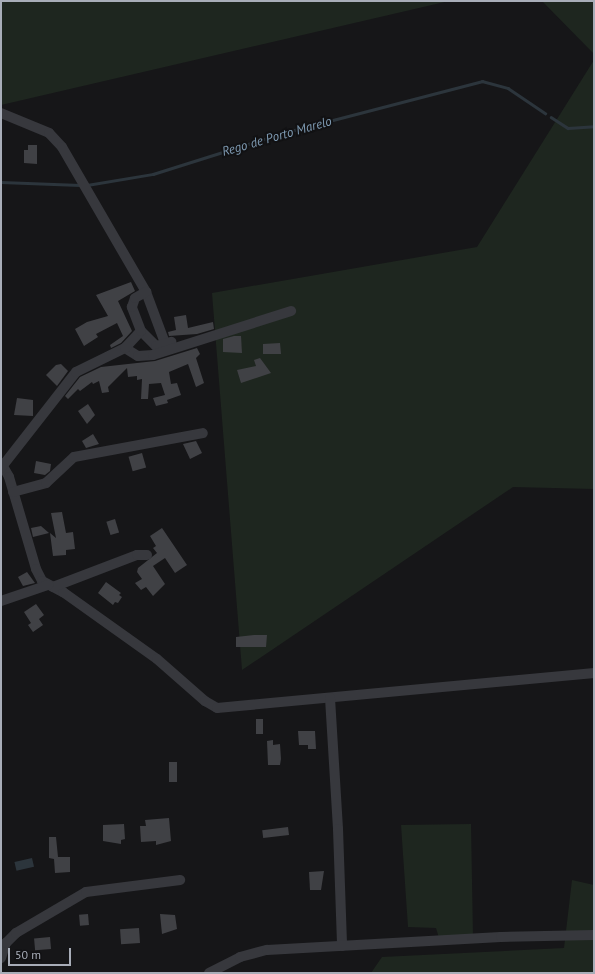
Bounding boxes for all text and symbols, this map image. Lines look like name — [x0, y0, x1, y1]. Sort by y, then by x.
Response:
water label: Rego de Porto Marelo — [220, 114, 334, 160]
scale bar — [10, 940, 73, 966]
text: 50 m — [15, 947, 41, 962]

